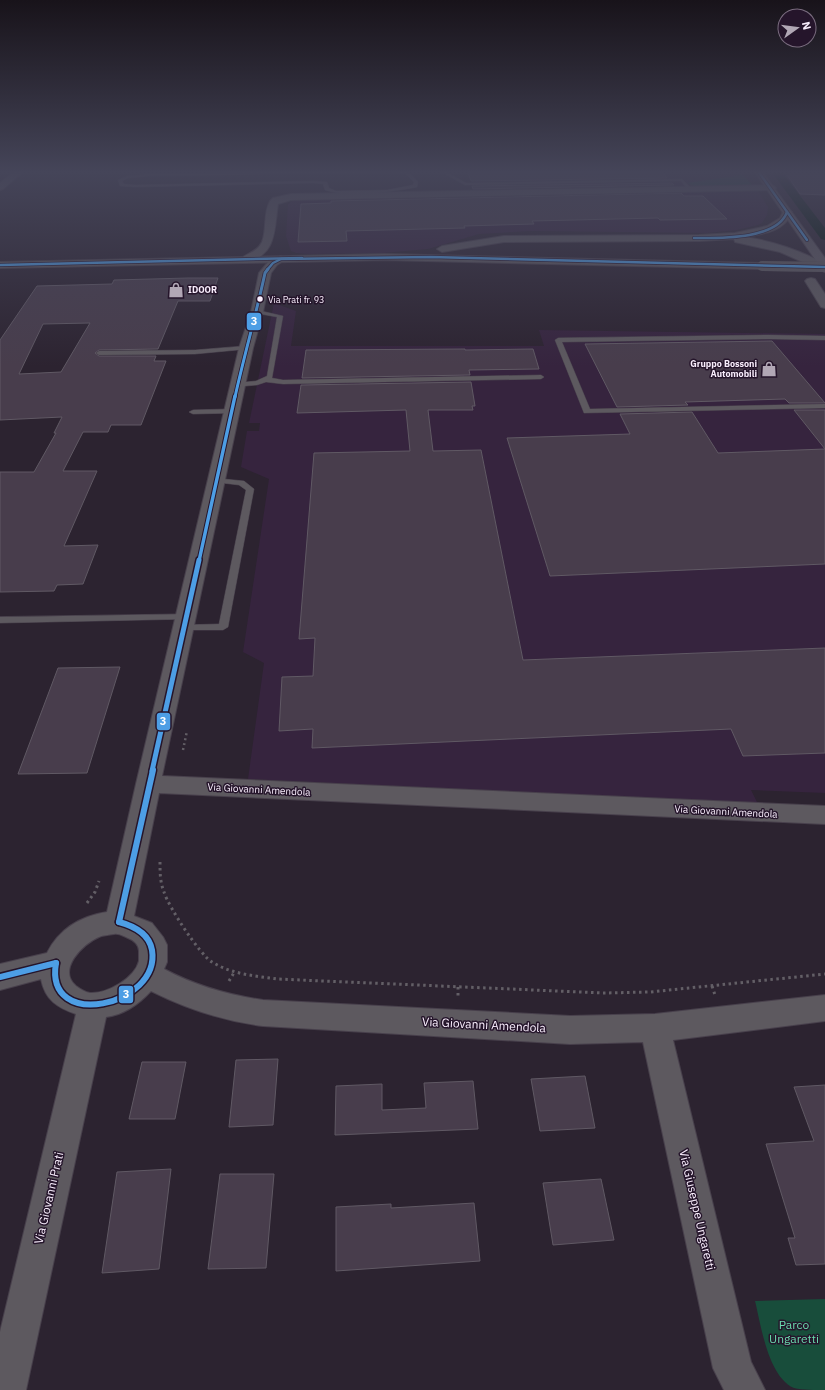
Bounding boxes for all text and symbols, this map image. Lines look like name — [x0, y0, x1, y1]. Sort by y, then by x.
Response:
north arrow — [777, 8, 817, 48]
text: N — [799, 20, 814, 31]
shop icon: IDOOR — [167, 281, 185, 299]
place label: IDOOR — [188, 284, 217, 295]
marker: Via Prati fr. 93 — [255, 294, 265, 304]
place label: Via Prati fr. 93 — [268, 294, 325, 305]
line badge: 3 — [246, 312, 262, 331]
text: 3 — [251, 314, 257, 328]
place label: Gruppo Bossoni Automobili — [690, 358, 757, 379]
shop icon: Gruppo Bossoni Automobili — [760, 360, 778, 378]
line badge: 3 — [156, 712, 171, 731]
text: 3 — [160, 714, 166, 728]
street label: Via Giovanni Amendola — [207, 780, 312, 799]
street label: Via Giovanni Amendola — [674, 802, 779, 821]
line badge: 3 — [118, 985, 134, 1004]
text: 3 — [123, 987, 129, 1001]
street label: Via Giovanni Amendola — [422, 1014, 547, 1035]
street label: Via Giuseppe Ungaretti — [676, 1148, 719, 1272]
street label: Via Giovanni Prati — [31, 1150, 66, 1246]
park label: Parco Ungaretti — [769, 1317, 819, 1346]

